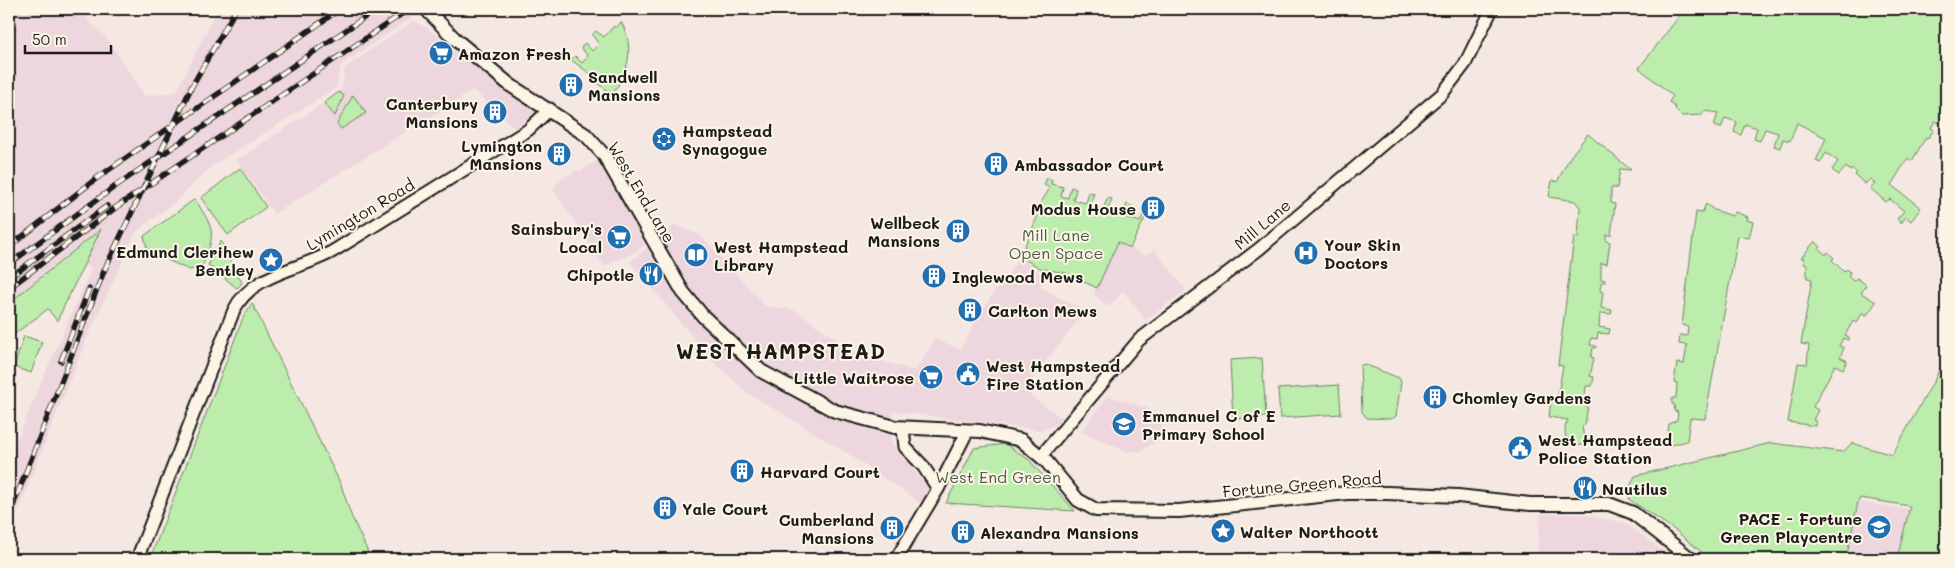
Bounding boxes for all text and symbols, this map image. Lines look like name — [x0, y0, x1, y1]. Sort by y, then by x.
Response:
scale bar — [25, 22, 111, 54]
text: 50 m — [32, 29, 67, 49]
supermarket icon: Amazon Fresh — [428, 40, 454, 66]
place label: Amazon Fresh — [458, 43, 571, 64]
place label: Sandwell Mansions — [588, 66, 660, 105]
building icon: Sandwell Mansions — [558, 72, 584, 98]
place label: Canterbury Mansions — [386, 93, 478, 132]
building icon: Canterbury Mansions — [482, 99, 508, 125]
place label: Hampstead Synagogue — [682, 120, 772, 159]
synagogue icon: Hampstead Synagogue — [651, 126, 677, 152]
place label: Lymington Mansions — [461, 135, 542, 174]
street label: West End Lane — [604, 138, 680, 246]
building icon: Lymington Mansions — [546, 141, 572, 167]
building icon: Ambassador Court — [983, 151, 1009, 177]
place label: Ambassador Court — [1014, 154, 1164, 175]
street label: Lymington Road — [302, 173, 418, 255]
street label: Mill Lane — [1229, 194, 1295, 254]
building icon: Modus House — [1140, 195, 1166, 221]
place label: Modus House — [1031, 198, 1136, 219]
place label: Wellbeck Mansions — [868, 212, 940, 251]
place label: Sainsbury's Local — [511, 218, 602, 257]
building icon: Wellbeck Mansions — [945, 218, 971, 244]
supermarket icon: Sainsbury's Local — [606, 224, 632, 250]
park label: Mill Lane Open Space — [1009, 224, 1103, 263]
place label: Your Skin Doctors — [1324, 234, 1401, 273]
place label: West Hampstead Library — [714, 236, 848, 275]
hospital icon: Your Skin Doctors — [1293, 240, 1319, 266]
place label: Edmund Clerihew Bentley — [116, 241, 254, 280]
library icon: West Hampstead Library — [683, 242, 709, 268]
place icon: Edmund Clerihew Bentley — [258, 247, 284, 273]
restaurant icon: Chipotle — [638, 261, 664, 287]
building icon: Inglewood Mews — [921, 263, 947, 289]
place label: Chipotle — [567, 264, 634, 285]
place label: Inglewood Mews — [952, 266, 1083, 287]
building icon: Carlton Mews — [957, 297, 983, 323]
place label: Carlton Mews — [988, 300, 1097, 321]
district label: WEST HAMPSTEAD — [676, 337, 886, 364]
place label: West Hampstead Fire Station — [986, 355, 1120, 394]
public building icon: West Hampstead Fire Station — [955, 361, 981, 387]
supermarket icon: Little Waitrose — [918, 364, 944, 390]
place label: Little Waitrose — [794, 367, 914, 388]
building icon: Chomley Gardens — [1422, 384, 1448, 410]
place label: Chomley Gardens — [1452, 387, 1591, 408]
place label: Emmanuel C of E Primary School — [1142, 405, 1276, 444]
school or university icon: Emmanuel C of E Primary School — [1111, 411, 1137, 437]
place label: West Hampstead Police Station — [1538, 429, 1672, 468]
public building icon: West Hampstead Police Station — [1507, 435, 1533, 461]
building icon: Harvard Court — [729, 458, 755, 484]
place label: Harvard Court — [760, 461, 880, 482]
park label: West End Green — [935, 466, 1061, 487]
street label: Fortune Green Road — [1222, 467, 1382, 501]
restaurant icon: Nautilus — [1572, 475, 1598, 501]
place label: Nautilus — [1602, 478, 1667, 499]
building icon: Yale Court — [652, 495, 678, 521]
place label: Yale Court — [682, 498, 768, 519]
place label: PACE - Fortune Green Playcentre — [1720, 508, 1862, 547]
place label: Cumberland Mansions — [779, 509, 874, 548]
school or university icon: PACE - Fortune Green Playcentre — [1866, 514, 1892, 540]
building icon: Cumberland Mansions — [879, 515, 905, 541]
place icon: Walter Northcott — [1210, 518, 1236, 544]
building icon: Alexandra Mansions — [950, 519, 976, 545]
place label: Walter Northcott — [1240, 521, 1379, 542]
place label: Alexandra Mansions — [980, 522, 1139, 543]

